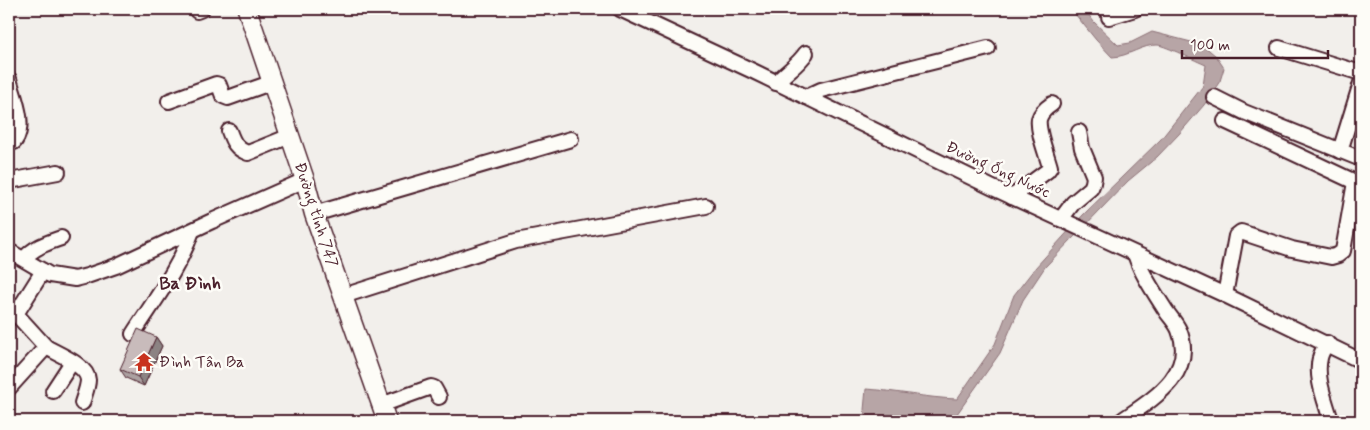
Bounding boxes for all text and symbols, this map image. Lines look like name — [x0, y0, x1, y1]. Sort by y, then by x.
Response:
scale bar — [1182, 28, 1329, 60]
text: 100 m — [1190, 36, 1230, 56]
street label: Đường Ống Nước — [942, 137, 1054, 204]
street label: Đường tỉnh 747 — [288, 160, 343, 271]
district label: Ba Đình — [159, 272, 221, 296]
temple icon: Đình Tân Ba — [133, 351, 155, 373]
place label: Đình Tân Ba — [159, 352, 244, 373]

